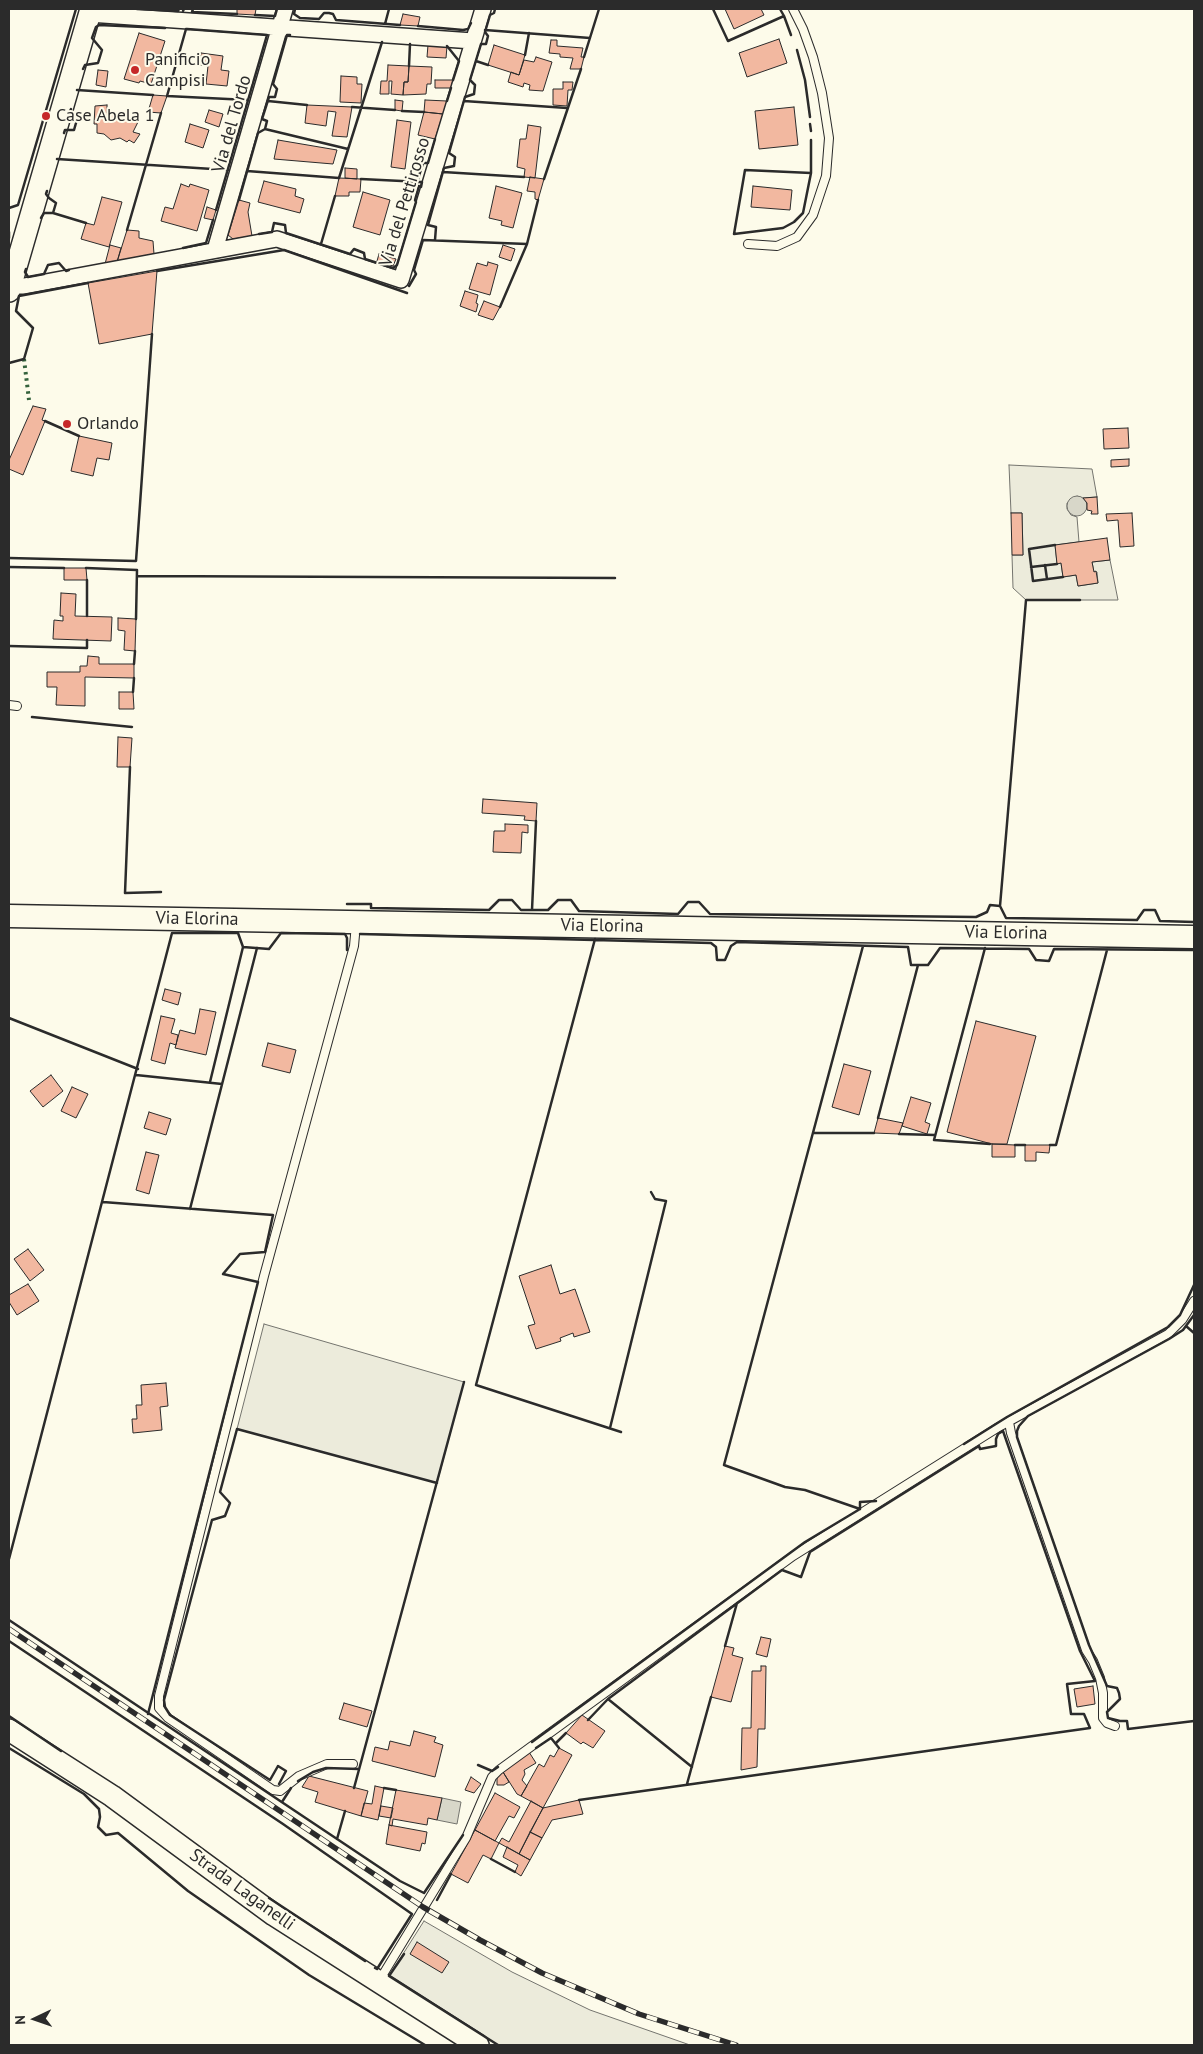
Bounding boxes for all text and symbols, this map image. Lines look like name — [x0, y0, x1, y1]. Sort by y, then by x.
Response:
place label: Panificio Campisi — [145, 49, 210, 92]
marker: Panificio Campisi — [129, 64, 141, 76]
street label: Via del Tordo — [208, 73, 256, 175]
place label: Case Abela 1 — [56, 105, 155, 127]
marker: Case Abela 1 — [40, 110, 52, 122]
street label: Via del Pettirosso — [375, 135, 435, 269]
place label: Orlando — [77, 413, 139, 435]
marker: Orlando — [61, 418, 73, 430]
street label: Via Elorina — [155, 907, 239, 931]
street label: Via Elorina — [560, 914, 644, 938]
street label: Via Elorina — [964, 921, 1048, 945]
street label: Strada Laganelli — [185, 1845, 299, 1935]
north arrow — [10, 1994, 60, 2044]
text: N — [11, 2015, 29, 2025]

